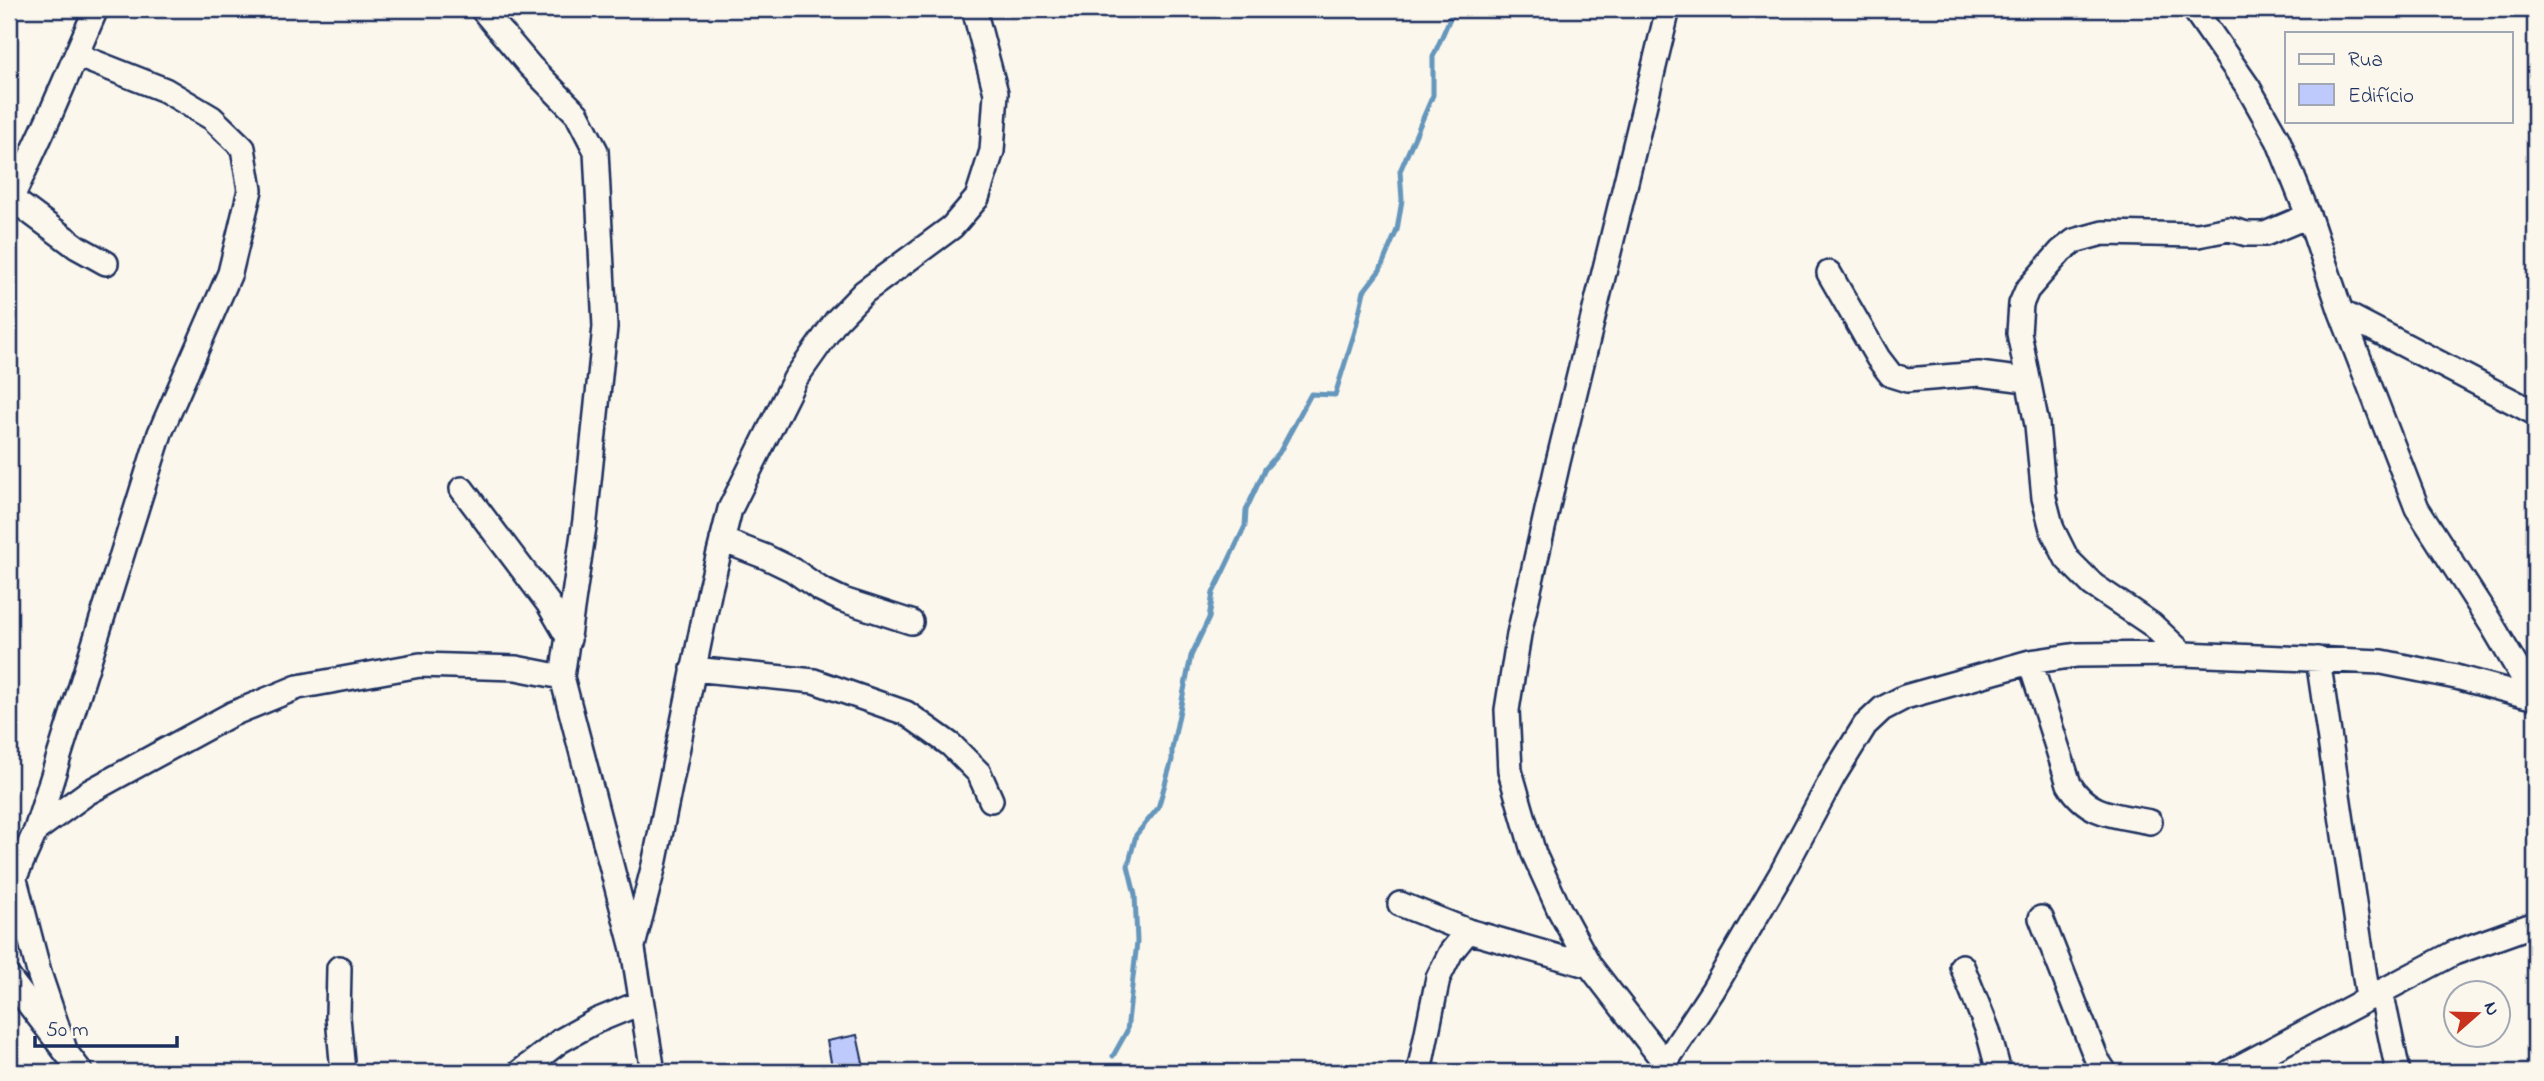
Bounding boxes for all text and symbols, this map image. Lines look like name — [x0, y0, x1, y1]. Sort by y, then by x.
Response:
legend — [2285, 32, 2512, 122]
text: Rua — [2348, 46, 2383, 76]
text: Edifício — [2348, 82, 2414, 112]
north arrow — [2442, 979, 2512, 1050]
text: N — [2476, 998, 2506, 1020]
scale bar — [35, 1004, 177, 1048]
text: 50 m — [46, 1016, 89, 1046]

